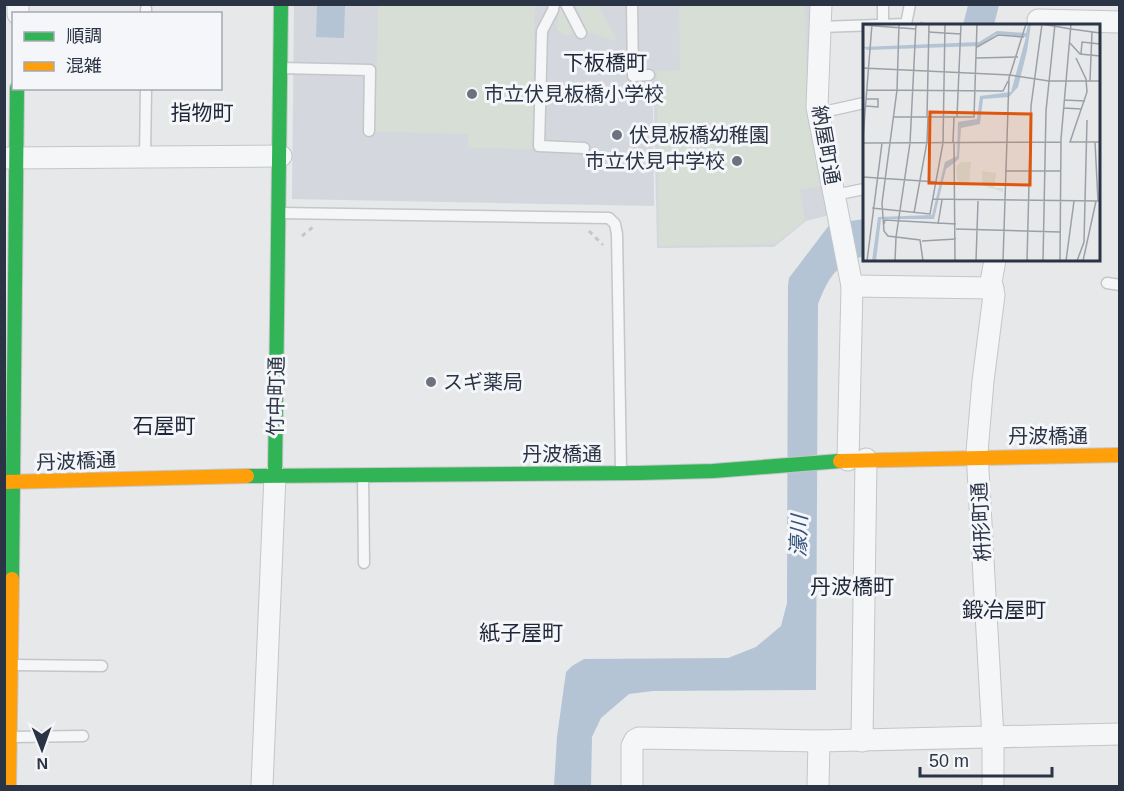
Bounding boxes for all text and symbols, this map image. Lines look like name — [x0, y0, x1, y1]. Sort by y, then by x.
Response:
legend — [12, 12, 222, 90]
inset map — [863, 24, 1100, 261]
text: 順調 — [66, 26, 102, 46]
district label: 下板橋町 — [563, 51, 647, 74]
text: 混雑 — [66, 56, 102, 76]
place label: 市立伏見板橋小学校 — [484, 83, 664, 105]
marker: 市立伏見板橋小学校 — [465, 87, 479, 101]
district label: 指物町 — [171, 101, 234, 124]
street label: 納屋町通 — [808, 104, 844, 186]
place label: 伏見板橋幼稚園 — [629, 124, 769, 146]
marker: 伏見板橋幼稚園 — [610, 128, 624, 142]
place label: 市立伏見中学校 — [585, 150, 725, 172]
marker: 市立伏見中学校 — [730, 154, 744, 168]
street label: 竹中町通 — [264, 356, 288, 436]
place label: スギ薬局 — [443, 371, 523, 393]
marker: スギ薬局 — [424, 375, 438, 389]
district label: 石屋町 — [133, 414, 196, 437]
street label: 丹波橋通 — [1008, 425, 1088, 447]
street label: 丹波橋通 — [522, 443, 602, 465]
street label: 丹波橋通 — [36, 449, 116, 473]
street label: 枡形町通 — [968, 481, 994, 563]
water label: 濠川 — [786, 513, 811, 557]
district label: 丹波橋町 — [810, 575, 894, 598]
district label: 鍛冶屋町 — [962, 598, 1046, 621]
district label: 紙子屋町 — [479, 621, 563, 644]
north arrow — [12, 719, 72, 779]
scale bar — [920, 740, 1052, 778]
text: 50 m — [929, 751, 969, 771]
text: N — [36, 755, 48, 772]

